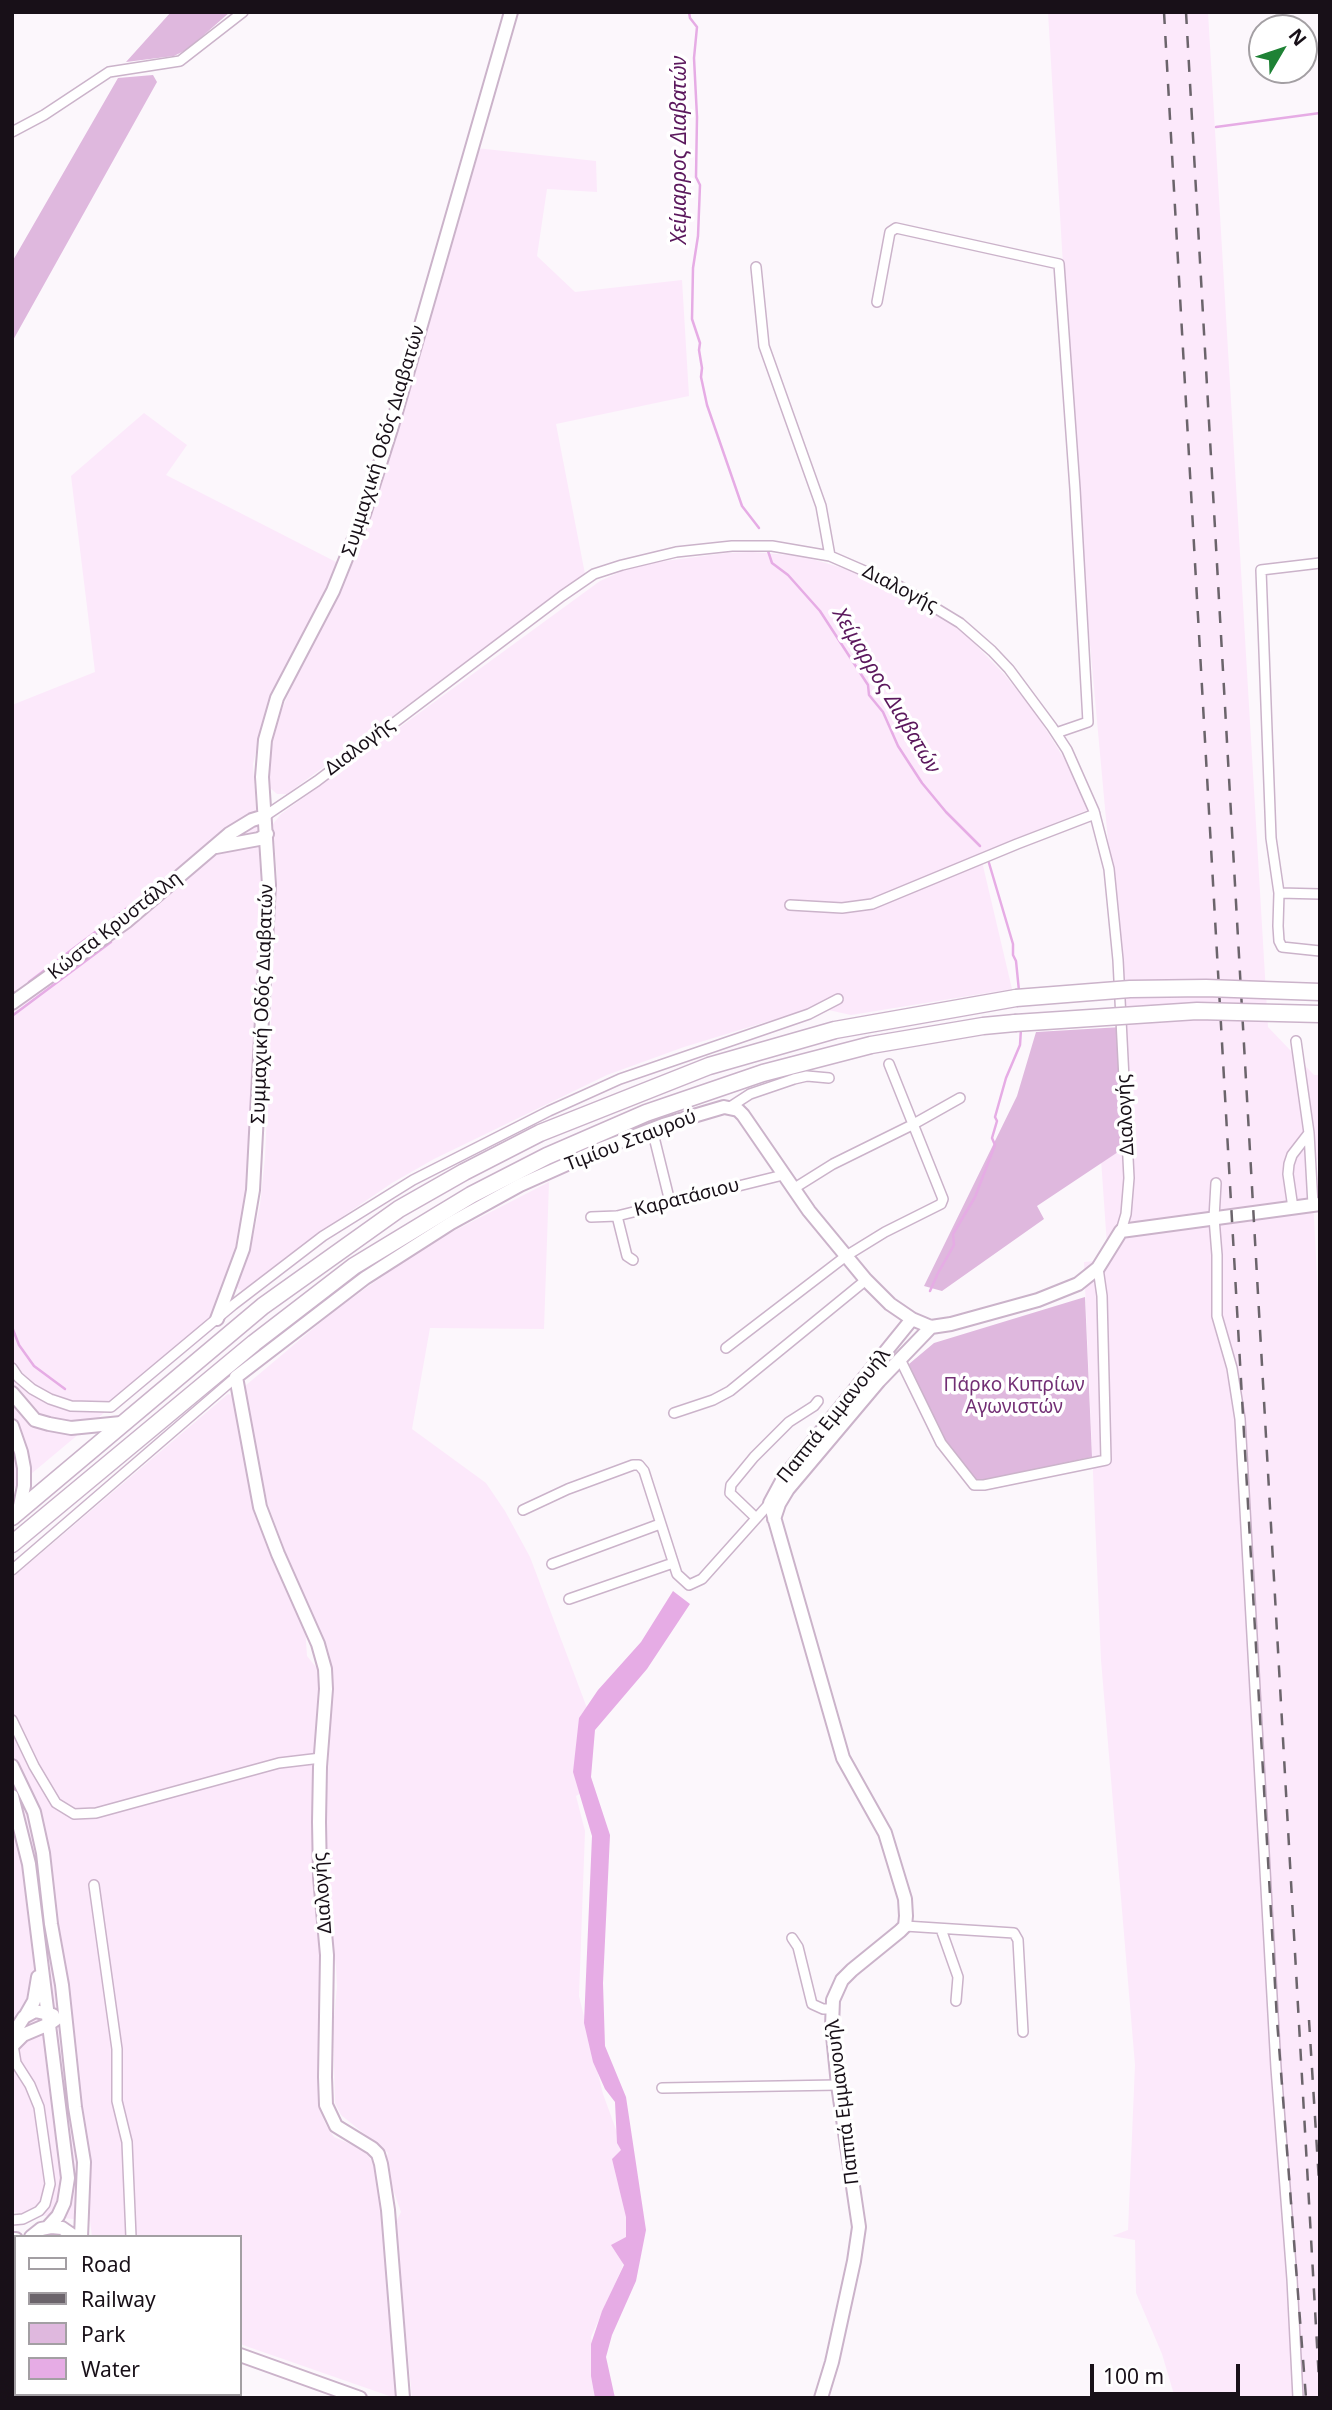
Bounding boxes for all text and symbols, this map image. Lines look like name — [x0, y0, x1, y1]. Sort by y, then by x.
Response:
north arrow — [1248, 14, 1318, 84]
text: N — [1283, 23, 1313, 51]
water label: Χείμαρρος Διαβατών — [667, 56, 693, 244]
street label: Συμμαχική Οδός Διαβατών — [338, 323, 430, 559]
street label: Διαλογής — [859, 560, 941, 618]
water label: Χείμαρρος Διαβατών — [827, 604, 945, 778]
street label: Διαλογής — [321, 713, 399, 781]
street label: Κώστα Κρυστάλλη — [44, 867, 186, 985]
street label: Συμμαχική Οδός Διαβατών — [247, 884, 279, 1124]
street label: Διαλογής — [1112, 1074, 1140, 1156]
street label: Τιμίου Σταυρού — [562, 1106, 700, 1176]
street label: Καρατάσιου — [632, 1174, 742, 1222]
street label: Παππά Εμμανουήλ — [773, 1344, 895, 1488]
park label: Πάρκο Κυπρίων Αγωνιστών — [944, 1375, 1084, 1419]
street label: Διαλογής — [309, 1852, 337, 1934]
street label: Παππά Εμμανουήλ — [822, 2018, 864, 2186]
legend — [14, 2235, 242, 2396]
text: Road — [81, 2250, 131, 2278]
text: Railway — [81, 2285, 156, 2313]
text: Park — [81, 2320, 125, 2348]
scale bar — [1094, 2350, 1244, 2394]
text: Water — [81, 2355, 140, 2383]
text: 100 m — [1103, 2362, 1164, 2390]

